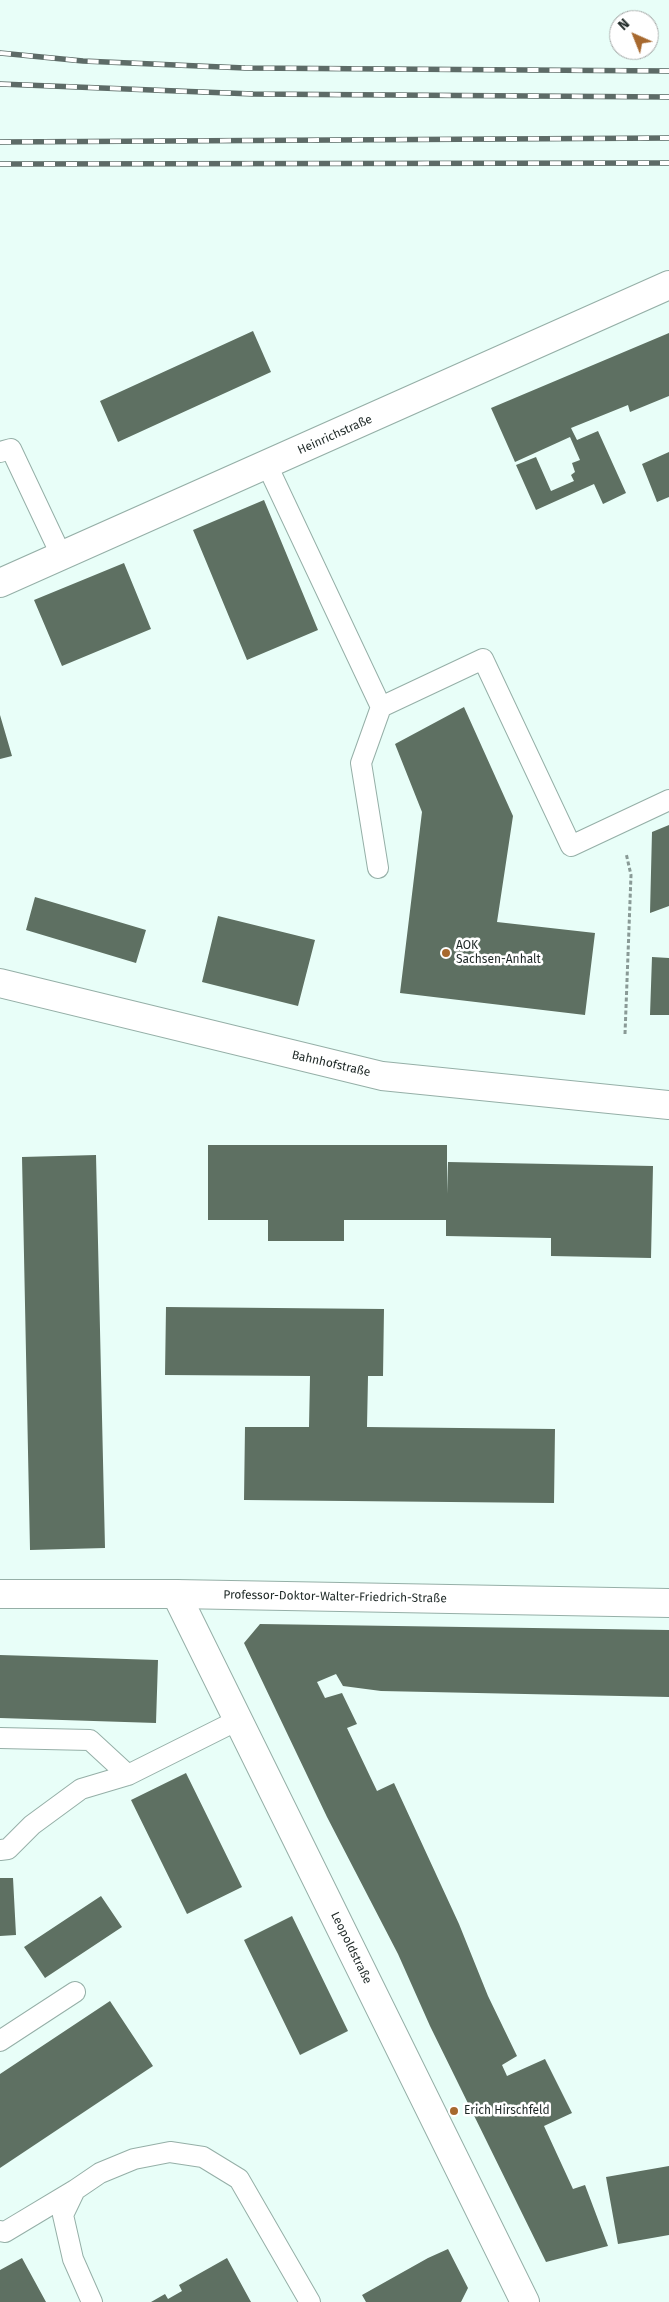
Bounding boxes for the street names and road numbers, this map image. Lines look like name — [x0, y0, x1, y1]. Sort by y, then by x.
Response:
street label: Heinrichstraße — [295, 412, 375, 458]
street label: Bahnhofstraße — [290, 1048, 372, 1080]
street label: Professor-Doktor-Walter-Friedrich-Straße — [223, 1588, 447, 1606]
street label: Leopoldstraße — [327, 1910, 375, 1986]

